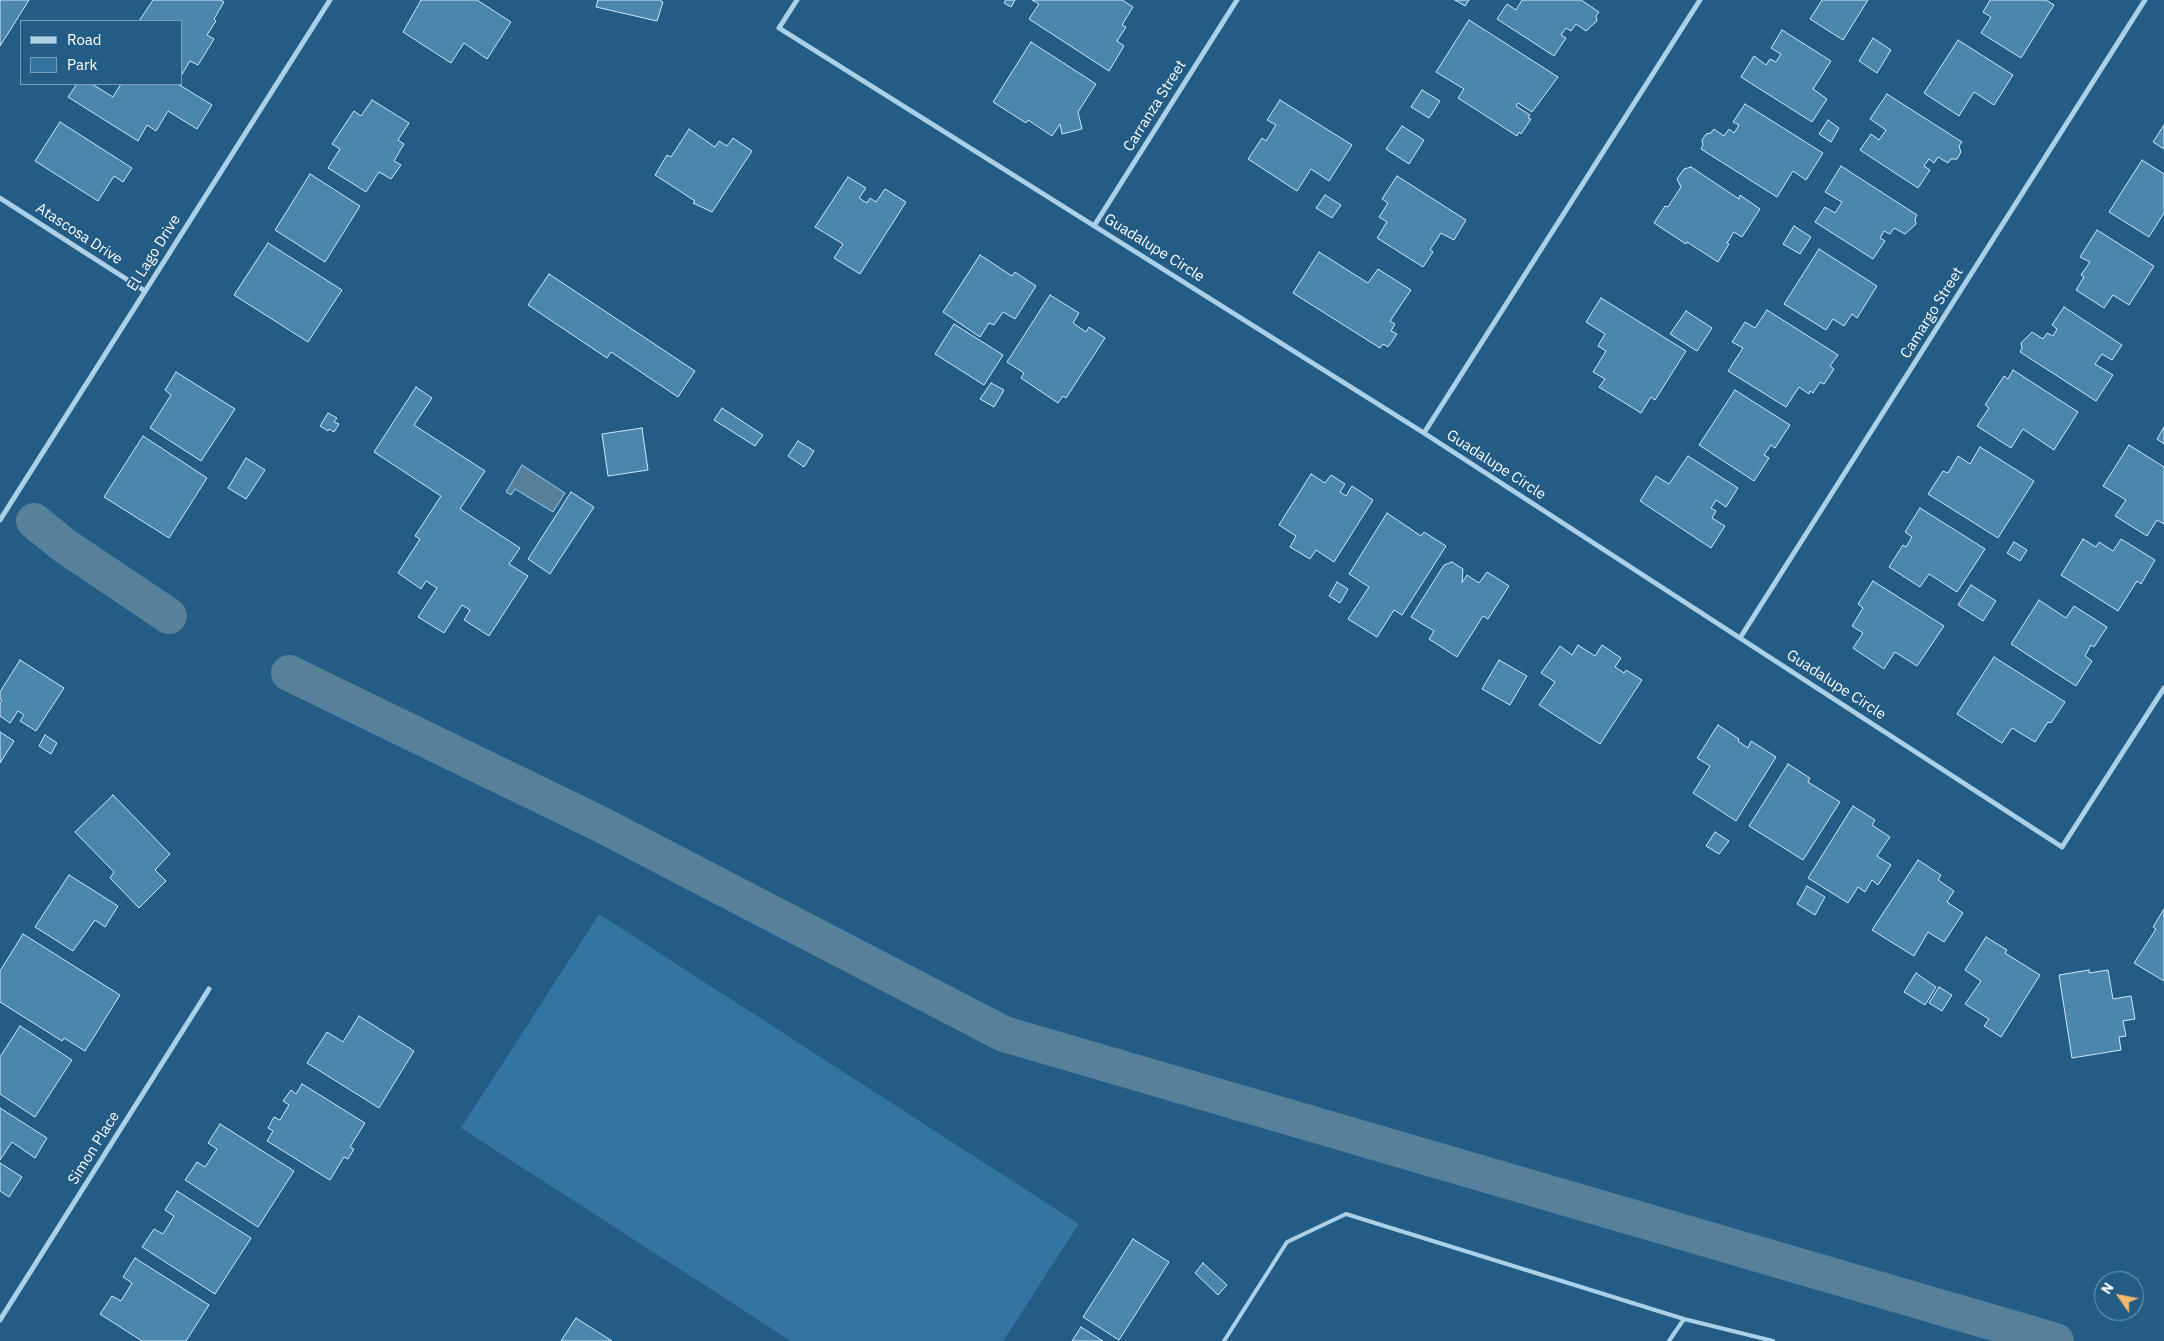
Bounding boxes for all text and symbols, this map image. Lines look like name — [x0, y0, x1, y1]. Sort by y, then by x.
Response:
legend — [20, 20, 182, 85]
text: Road — [67, 30, 102, 49]
text: Park — [67, 55, 97, 74]
street label: Carranza Street — [1120, 57, 1190, 155]
street label: Atascosa Drive — [32, 199, 126, 269]
street label: Guadalupe Circle — [1100, 210, 1208, 286]
street label: El Lago Drive — [123, 212, 185, 294]
street label: Camargo Street — [1897, 264, 1967, 362]
street label: Guadalupe Circle — [1443, 426, 1549, 504]
street label: Guadalupe Circle — [1783, 646, 1889, 724]
street label: Simon Place — [64, 1108, 124, 1188]
north arrow — [2094, 1271, 2144, 1321]
text: N — [2097, 1279, 2118, 1298]

